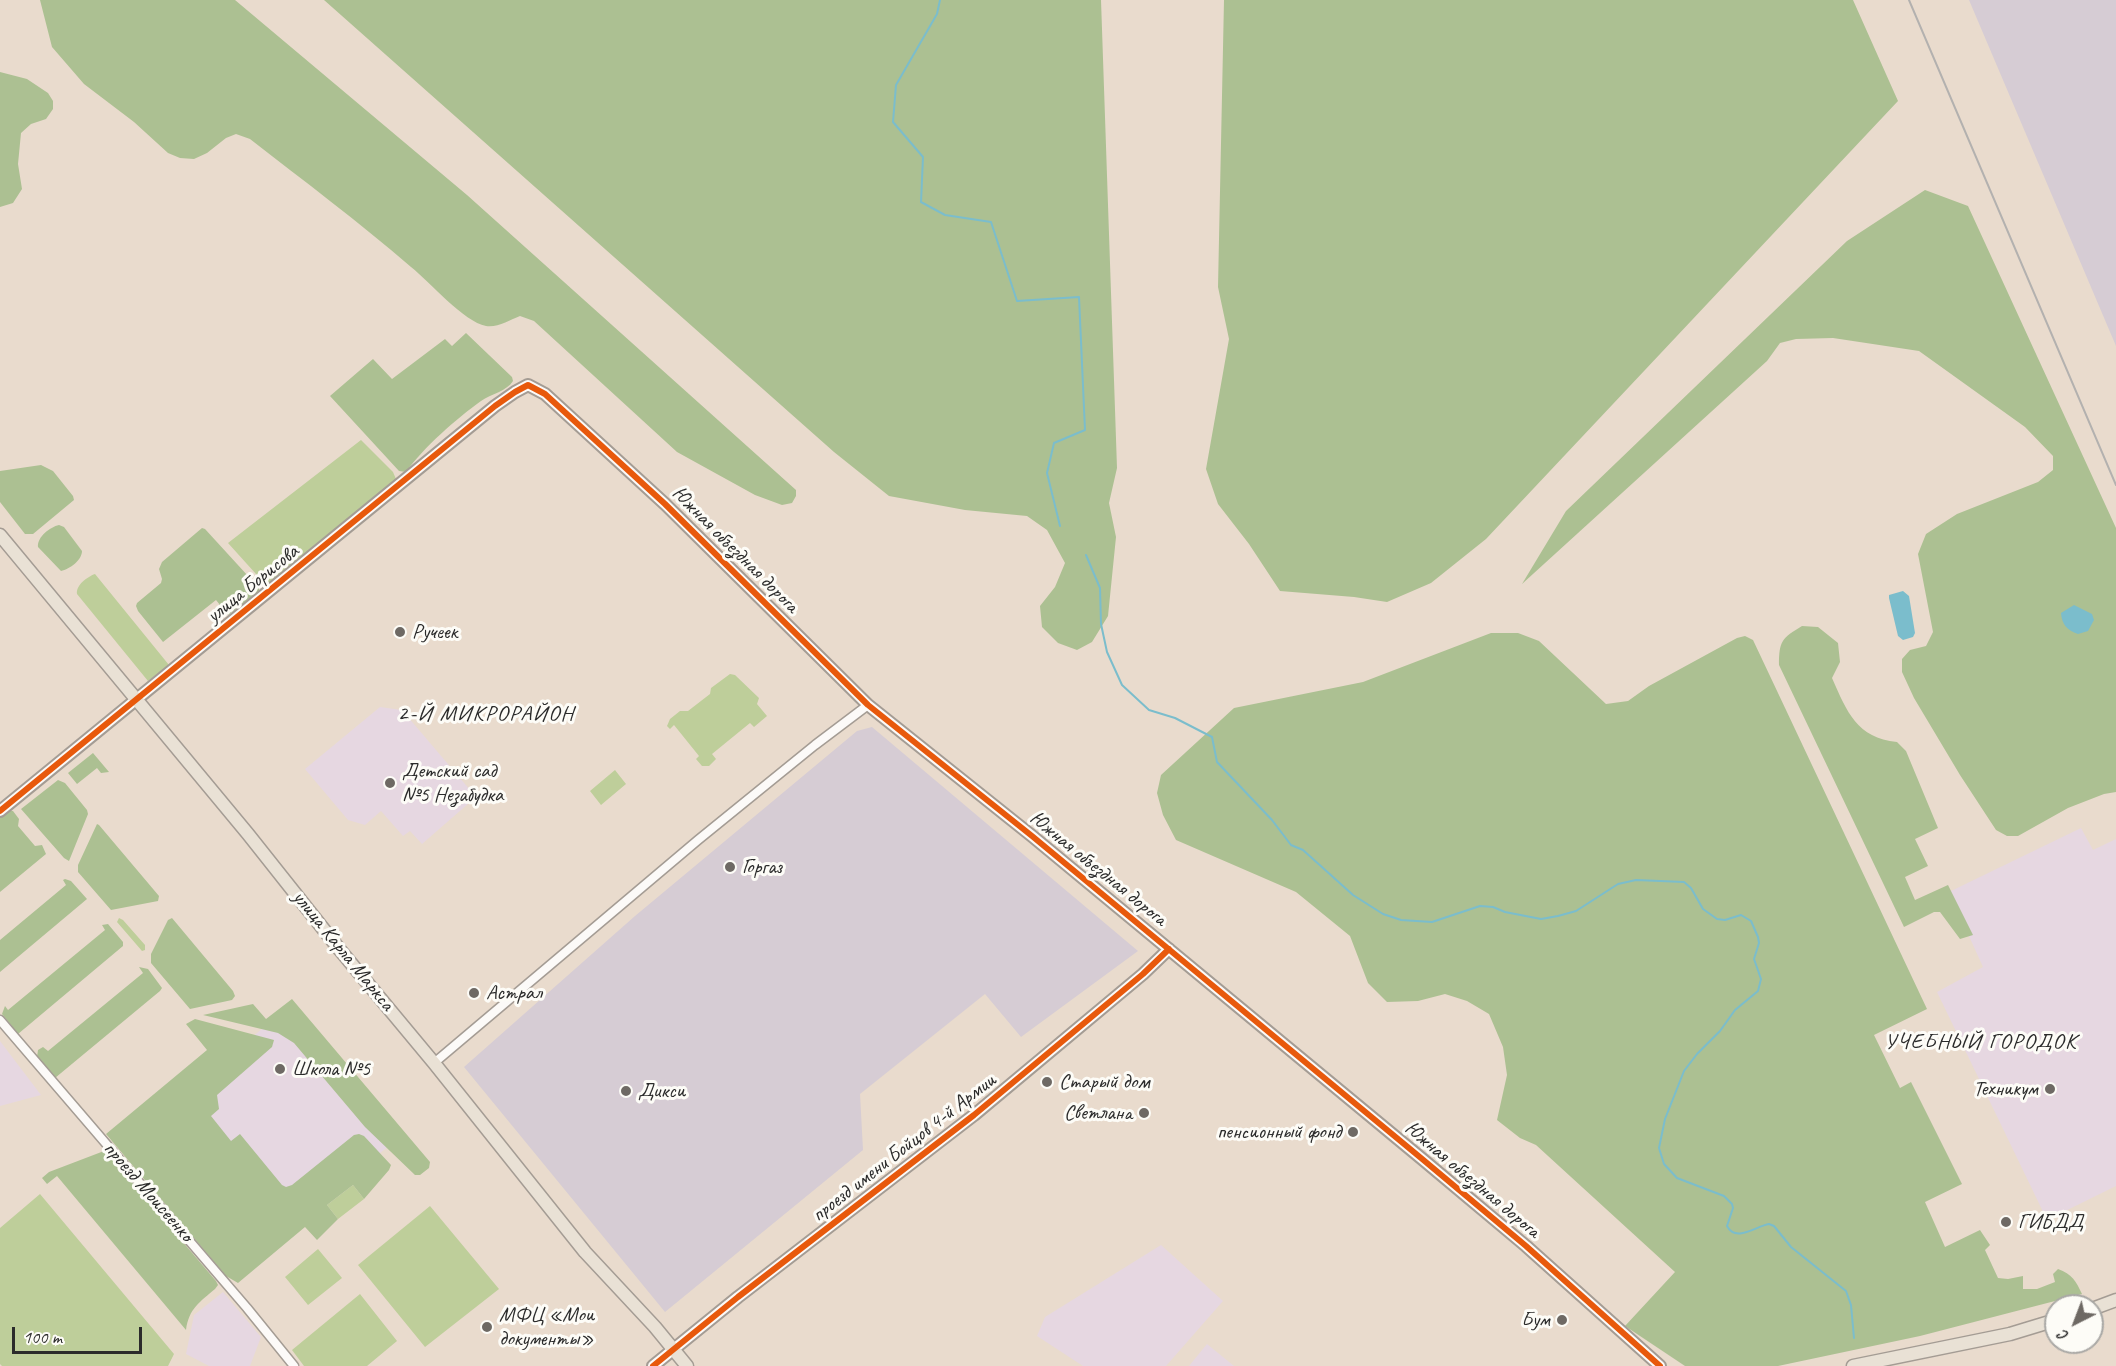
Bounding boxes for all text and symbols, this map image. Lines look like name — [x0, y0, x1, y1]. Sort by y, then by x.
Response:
street label: Южная объездная дорога — [666, 481, 804, 619]
street label: улица Борисова — [202, 539, 304, 629]
place label: Ручеек — [412, 619, 457, 645]
marker: Ручеек — [393, 625, 407, 639]
district label: 2-Й МИКРОРАЙОН — [397, 701, 575, 727]
place label: Детский сад №5 Незабудка — [402, 758, 503, 808]
marker: Детский сад №5 Незабудка — [383, 776, 397, 790]
street label: Южная объездная дорога — [1024, 806, 1172, 932]
place label: Горгаз — [742, 854, 782, 880]
marker: Горгаз — [723, 860, 737, 874]
street label: улица Карла Маркса — [287, 886, 399, 1016]
place label: Астрал — [486, 980, 542, 1006]
marker: Астрал — [467, 986, 481, 1000]
district label: УЧЕБНЫЙ ГОРОДОК — [1884, 1029, 2078, 1055]
place label: Школа №5 — [292, 1056, 370, 1082]
marker: Школа №5 — [273, 1062, 287, 1076]
street label: проезд имени Бойцов 4-й Армии — [807, 1068, 1001, 1228]
place label: Старый дом — [1059, 1069, 1150, 1095]
marker: Старый дом — [1040, 1075, 1054, 1089]
place label: Техникум — [1973, 1076, 2038, 1102]
place label: Дикси — [638, 1078, 685, 1104]
marker: Техникум — [2043, 1082, 2057, 1096]
marker: Дикси — [619, 1084, 633, 1098]
place label: Светлана — [1064, 1100, 1132, 1126]
marker: Светлана — [1137, 1106, 1151, 1120]
street label: Южная объездная дорога — [1399, 1116, 1545, 1244]
place label: пенсионный фонд — [1217, 1119, 1341, 1145]
marker: пенсионный фонд — [1346, 1125, 1360, 1139]
street label: проезд Моисеенко — [97, 1137, 199, 1247]
place label: ГИБДД — [2018, 1209, 2083, 1235]
marker: ГИБДД — [1999, 1215, 2013, 1229]
north arrow — [2044, 1294, 2104, 1354]
place label: МФЦ «Мои документы» — [499, 1302, 594, 1352]
place label: Бум — [1521, 1307, 1550, 1333]
marker: Бум — [1555, 1313, 1569, 1327]
scale bar — [15, 1315, 146, 1353]
marker: МФЦ «Мои документы» — [480, 1320, 494, 1334]
text: 100 m — [23, 1326, 62, 1348]
text: С — [2054, 1326, 2073, 1346]

